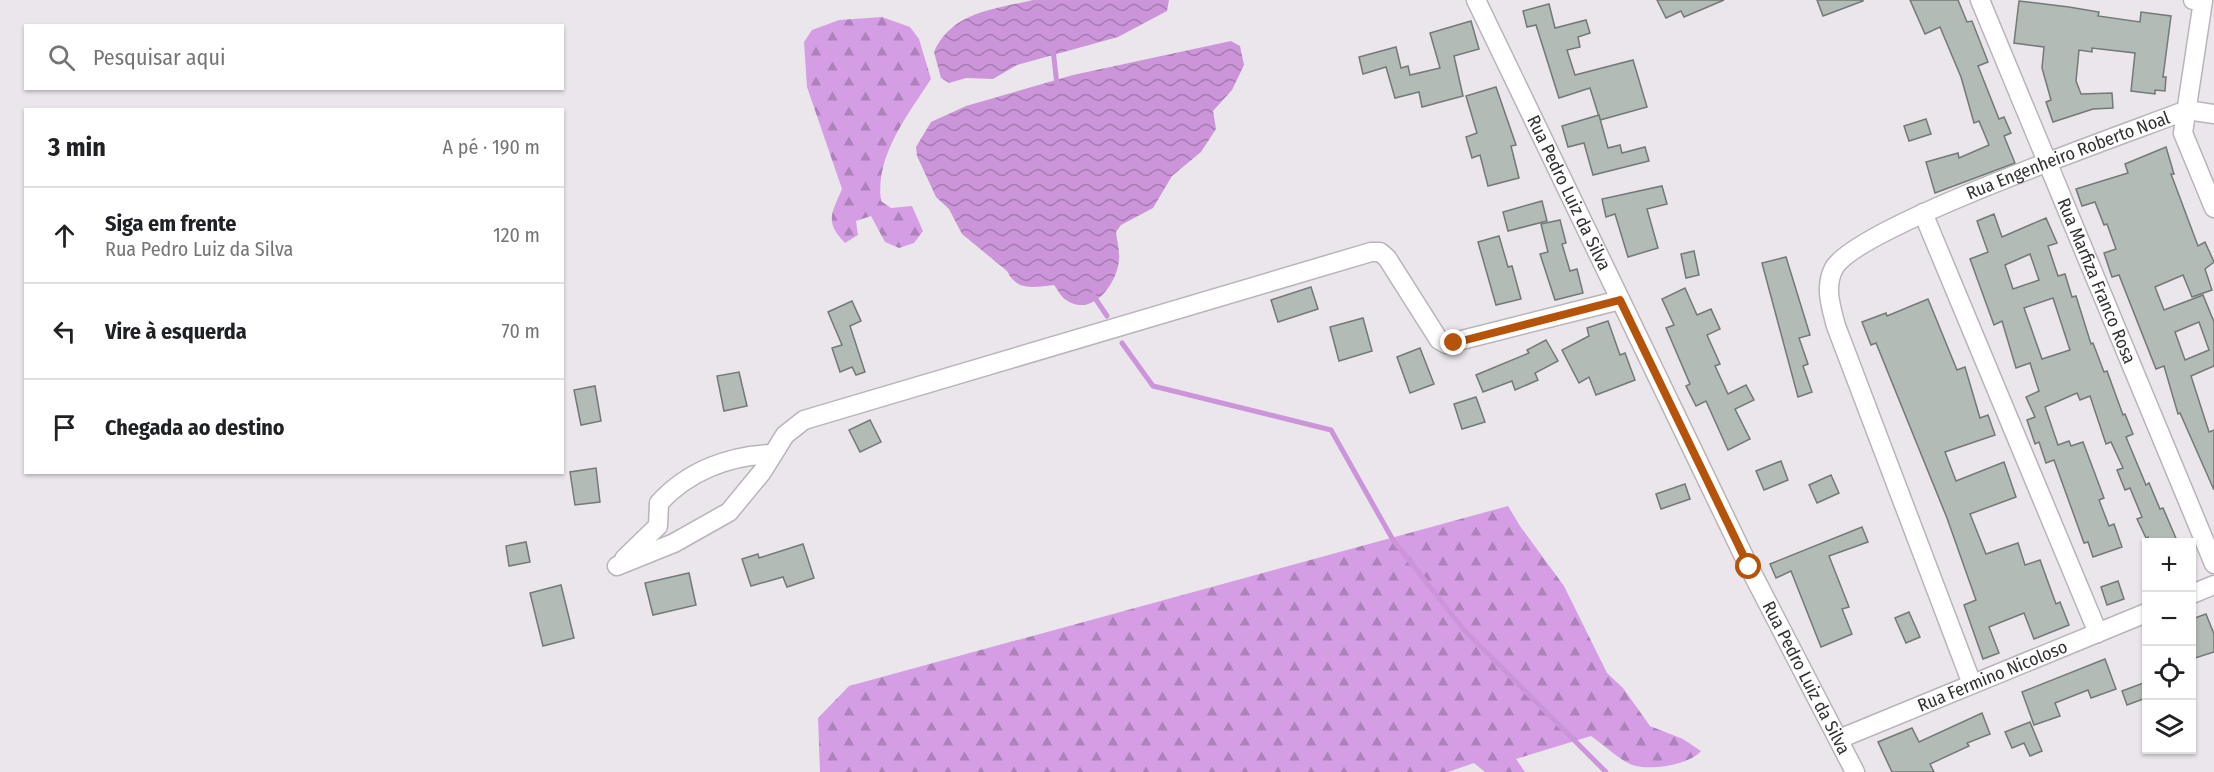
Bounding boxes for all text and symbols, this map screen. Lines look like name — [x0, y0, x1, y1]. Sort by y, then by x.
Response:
search box — [24, 24, 564, 90]
icon: search — [45, 41, 78, 74]
text: Pesquisar aqui — [93, 44, 225, 71]
street label: Rua Engenheiro Roberto Noal — [1963, 106, 2173, 204]
street label: Rua Pedro Luiz da Silva — [1522, 112, 1616, 274]
text: 3 min — [48, 132, 106, 163]
text: A pé · 190 m — [443, 135, 540, 159]
street label: Rua Marfiza Franco Rosa — [2052, 195, 2141, 367]
text: Siga em frente — [105, 210, 236, 237]
icon: ahead — [48, 219, 81, 252]
text: 120 m — [493, 223, 540, 247]
text: Rua Pedro Luiz da Silva — [105, 237, 293, 261]
icon: left — [48, 315, 81, 348]
text: Vire à esquerda — [105, 318, 247, 345]
text: 70 m — [502, 319, 540, 343]
route end — [1440, 329, 1466, 355]
icon: arrive — [48, 411, 81, 444]
text: Chegada ao destino — [105, 414, 285, 441]
map controls — [2142, 538, 2196, 754]
button: + — [2142, 538, 2196, 592]
route start — [1735, 553, 1761, 579]
button: − — [2142, 592, 2196, 646]
street label: Rua Pedro Luiz da Silva — [1758, 597, 1855, 758]
street label: Rua Fermino Nicoloso — [1914, 635, 2071, 717]
button: locate — [2142, 646, 2196, 700]
button: layers — [2142, 700, 2196, 754]

